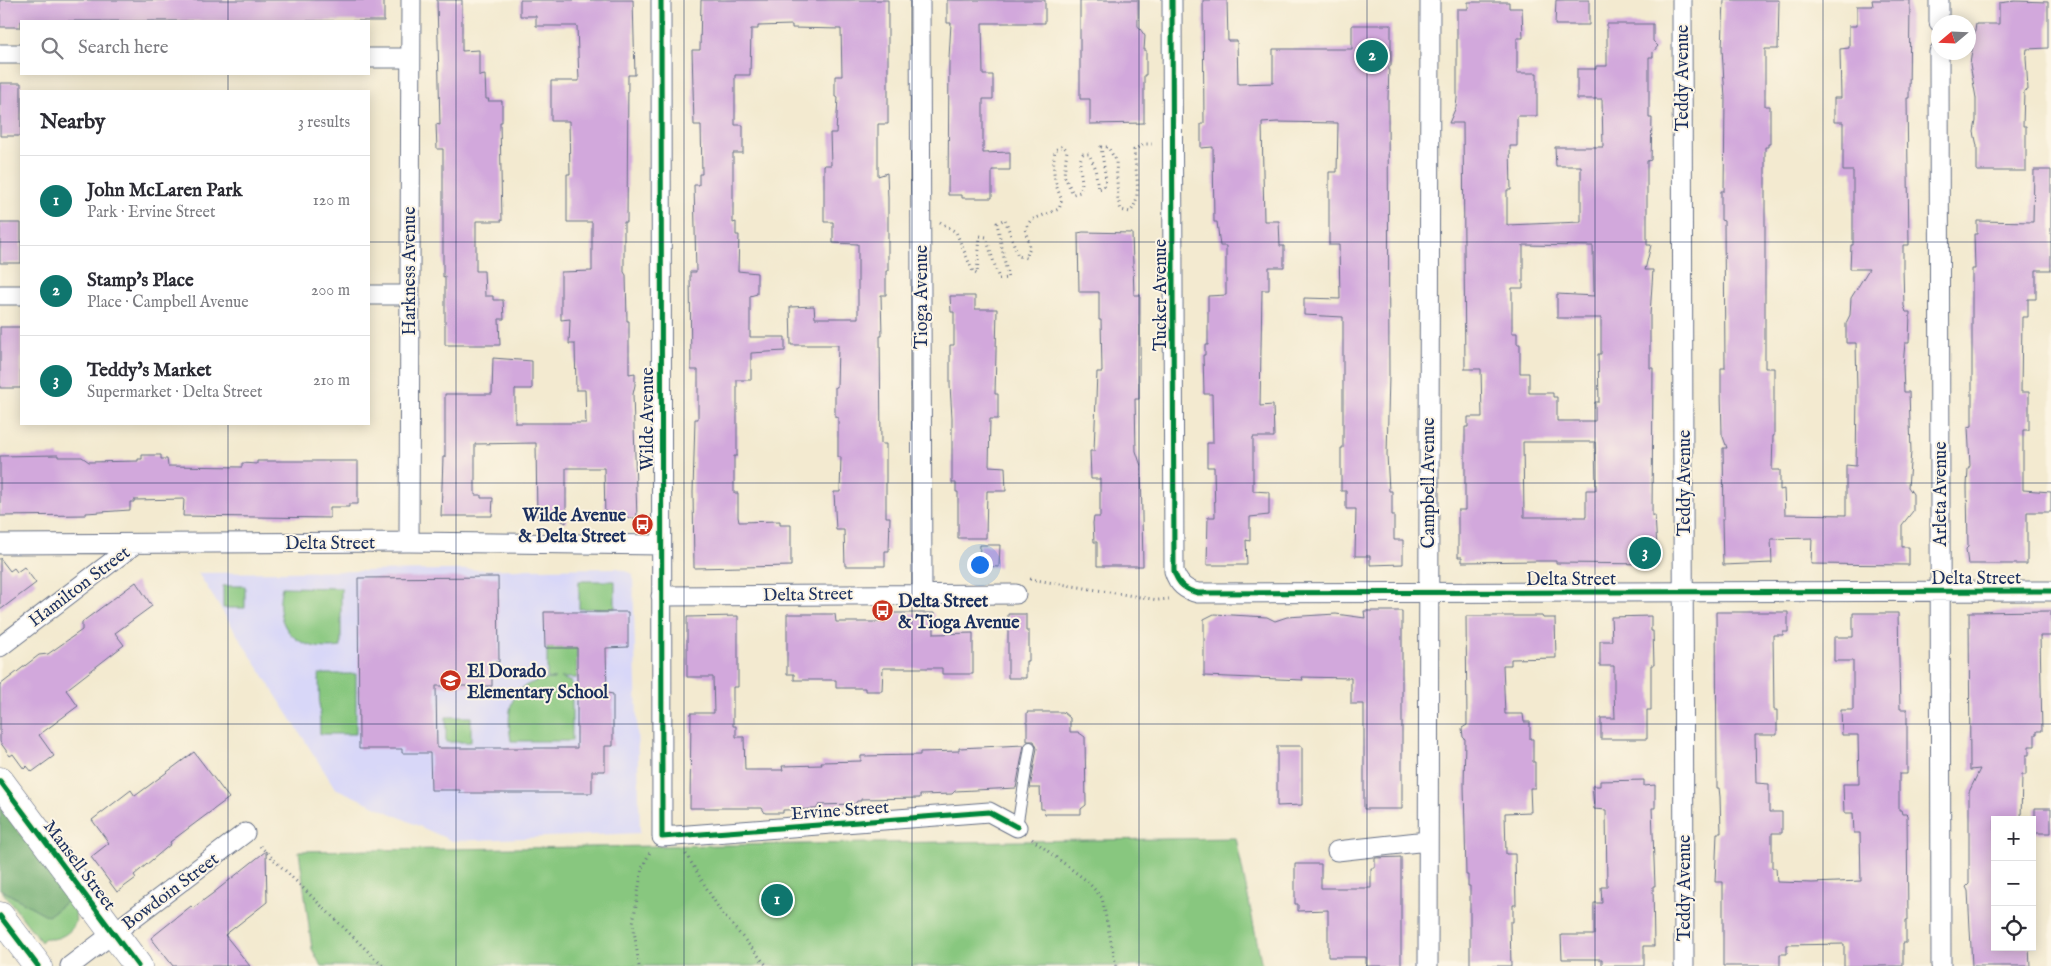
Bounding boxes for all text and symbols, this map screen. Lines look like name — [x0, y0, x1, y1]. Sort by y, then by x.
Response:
north arrow — [1931, 15, 1976, 60]
search box — [20, 20, 370, 75]
street label: Teddy Avenue — [1672, 25, 1695, 131]
icon: search — [38, 34, 66, 62]
text: Search here — [78, 36, 169, 60]
pin: 2 — [1356, 37, 1388, 75]
text: Nearby — [40, 109, 105, 136]
text: 3 results — [298, 113, 350, 133]
text: John McLaren Park — [87, 179, 243, 203]
text: 1 — [53, 191, 59, 211]
text: 120 m — [313, 191, 350, 211]
text: Park · Ervine Street — [87, 203, 215, 223]
street label: Harkness Avenue — [399, 207, 422, 335]
street label: Tucker Avenue — [1150, 239, 1173, 351]
street label: Tioga Avenue — [911, 245, 934, 349]
text: Stamp's Place — [87, 269, 194, 293]
text: 2 — [52, 281, 60, 301]
text: 200 m — [311, 281, 350, 301]
text: Place · Campbell Avenue — [87, 293, 249, 313]
text: Teddy's Market — [87, 359, 212, 383]
street label: Wilde Avenue — [637, 367, 660, 471]
text: 3 — [53, 371, 59, 391]
text: 210 m — [313, 371, 350, 391]
text: Supermarket · Delta Street — [87, 383, 263, 403]
street label: Campbell Avenue — [1418, 418, 1441, 548]
street label: Teddy Avenue — [1674, 430, 1697, 536]
street label: Arleta Avenue — [1930, 442, 1953, 547]
place label: Wilde Avenue & Delta Street — [518, 505, 627, 549]
bus stop icon: Wilde Avenue & Delta Street — [630, 513, 654, 537]
street label: Delta Street — [285, 533, 375, 556]
pin: 3 — [1629, 534, 1661, 572]
street label: Hamilton Street — [25, 542, 135, 633]
your location — [967, 552, 993, 578]
street label: Delta Street — [1931, 568, 2021, 591]
street label: Delta Street — [1526, 569, 1616, 592]
street label: Delta Street — [763, 583, 853, 608]
place label: Delta Street & Tioga Avenue — [898, 591, 1020, 635]
bus stop icon: Delta Street & Tioga Avenue — [870, 599, 894, 623]
place label: El Dorado Elementary School — [467, 661, 609, 705]
school or university icon: El Dorado Elementary School — [439, 669, 463, 693]
street label: Ervine Street — [790, 797, 890, 826]
street label: Mansell Street — [37, 816, 120, 916]
map controls — [1991, 816, 2036, 951]
button: + — [1991, 816, 2036, 861]
street label: Teddy Avenue — [1674, 835, 1697, 941]
street label: Bowdoin Street — [118, 848, 224, 936]
button: − — [1991, 861, 2036, 906]
pin: 1 — [761, 881, 793, 919]
button: locate — [1991, 906, 2036, 951]

